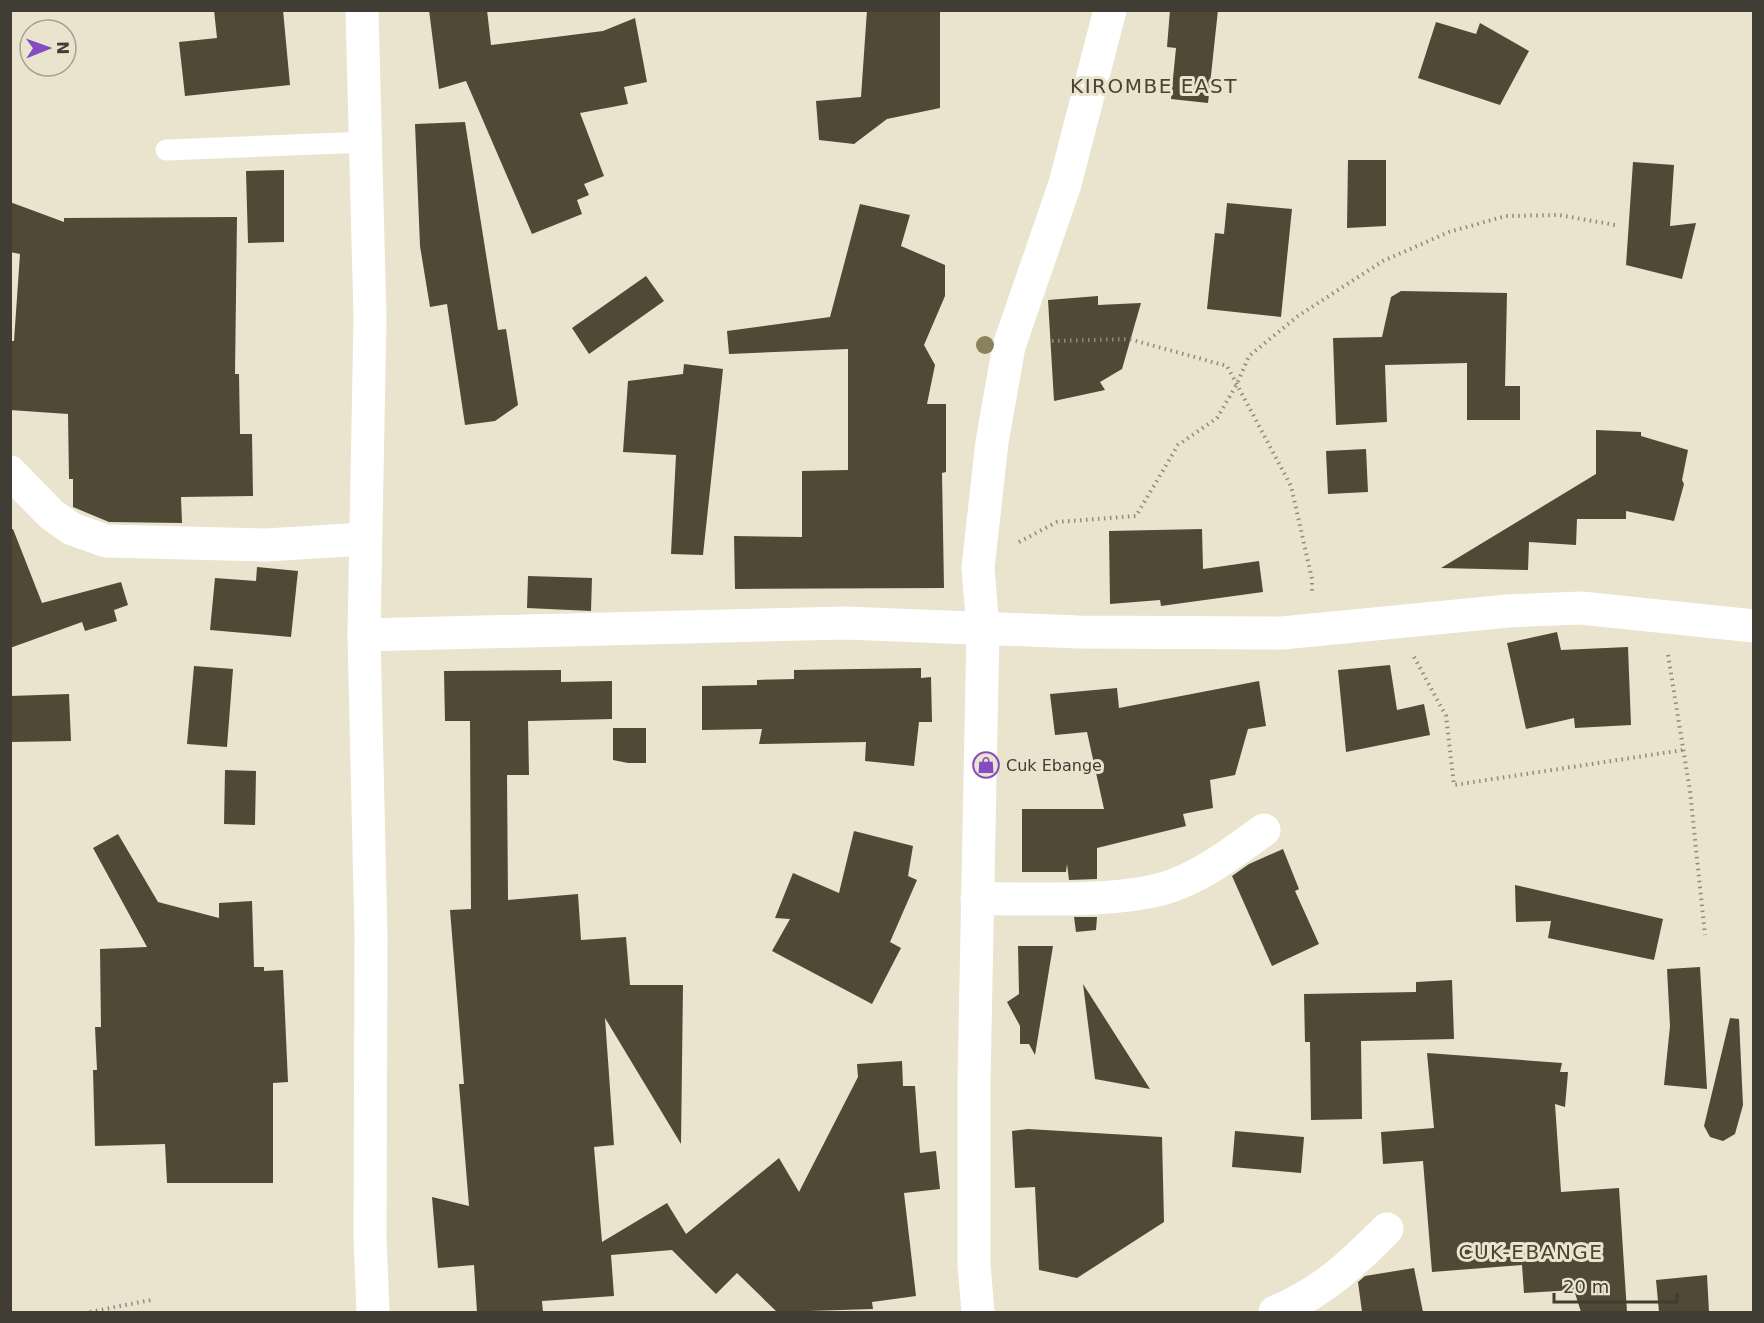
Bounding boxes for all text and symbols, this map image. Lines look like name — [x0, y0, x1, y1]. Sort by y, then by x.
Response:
north arrow — [18, 18, 78, 78]
text: N — [53, 41, 72, 55]
district label: KIROMBE EAST — [1070, 74, 1238, 98]
shop icon: Cuk Ebange — [971, 750, 1001, 780]
place label: Cuk Ebange — [1006, 756, 1102, 775]
district label: CUK-EBANGE — [1459, 1240, 1603, 1264]
scale bar — [1554, 1266, 1677, 1304]
text: 20 m — [1563, 1276, 1609, 1297]

